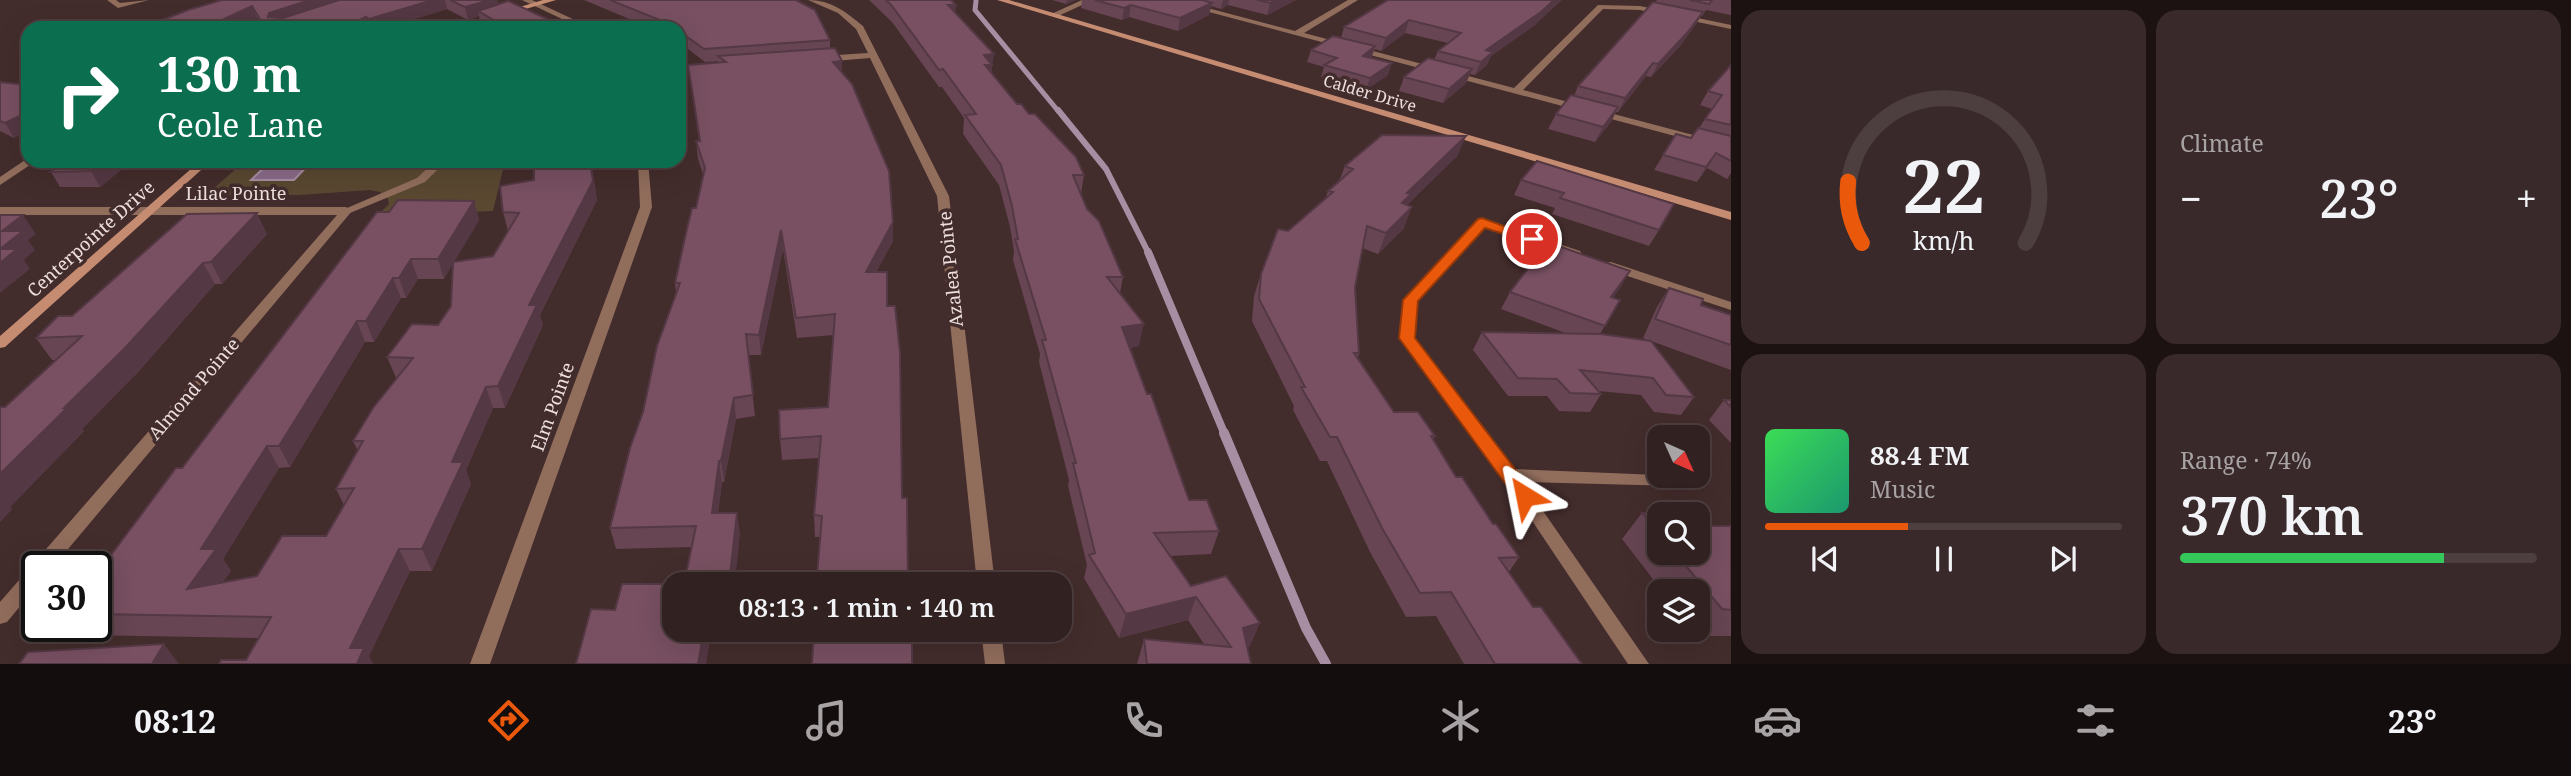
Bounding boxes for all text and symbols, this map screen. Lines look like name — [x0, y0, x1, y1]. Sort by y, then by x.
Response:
text: 130 m — [157, 40, 301, 106]
icon: right — [42, 49, 133, 140]
street label: Calder Drive — [1321, 69, 1419, 117]
text: Ceole Lane — [157, 103, 323, 146]
text: Climate — [2180, 127, 2264, 159]
text: 22 — [1902, 135, 1985, 234]
text: 23° — [2319, 162, 2399, 233]
text: − — [2180, 172, 2202, 224]
text: + — [2516, 172, 2537, 224]
street label: Centerpointe Drive — [22, 175, 159, 302]
street label: Lilac Pointe — [186, 181, 286, 205]
pin — [1502, 209, 1562, 269]
street label: Azalea Pointe — [932, 210, 968, 328]
icon: arrive — [1513, 220, 1551, 258]
text: km/h — [1913, 223, 1974, 257]
street label: Almond Pointe — [142, 332, 244, 444]
street label: Elm Pointe — [525, 359, 579, 454]
north arrow — [1647, 425, 1710, 488]
map controls — [1647, 425, 1710, 642]
text: 88.4 FM — [1870, 437, 1969, 473]
text: Range · 74% — [2180, 444, 2312, 476]
position arrow — [1488, 459, 1562, 533]
text: Music — [1870, 473, 1935, 505]
text: 370 km — [2180, 479, 2364, 550]
button: search — [1647, 502, 1710, 565]
icon: previous — [1806, 540, 1844, 578]
icon: pause — [1925, 540, 1963, 578]
icon: next — [2044, 540, 2082, 578]
speed limit sign: 30 — [21, 551, 112, 642]
button: layers — [1647, 579, 1710, 642]
text: 08:13 · 1 min · 140 m — [739, 589, 995, 625]
icon: directions — [484, 696, 533, 745]
icon: music — [802, 696, 851, 745]
icon: phone — [1119, 696, 1168, 745]
icon: climate — [1436, 696, 1485, 745]
icon: car — [1753, 696, 1802, 745]
icon: filters — [2071, 696, 2120, 745]
text: 08:12 — [134, 699, 216, 742]
text: 23° — [2388, 699, 2437, 742]

